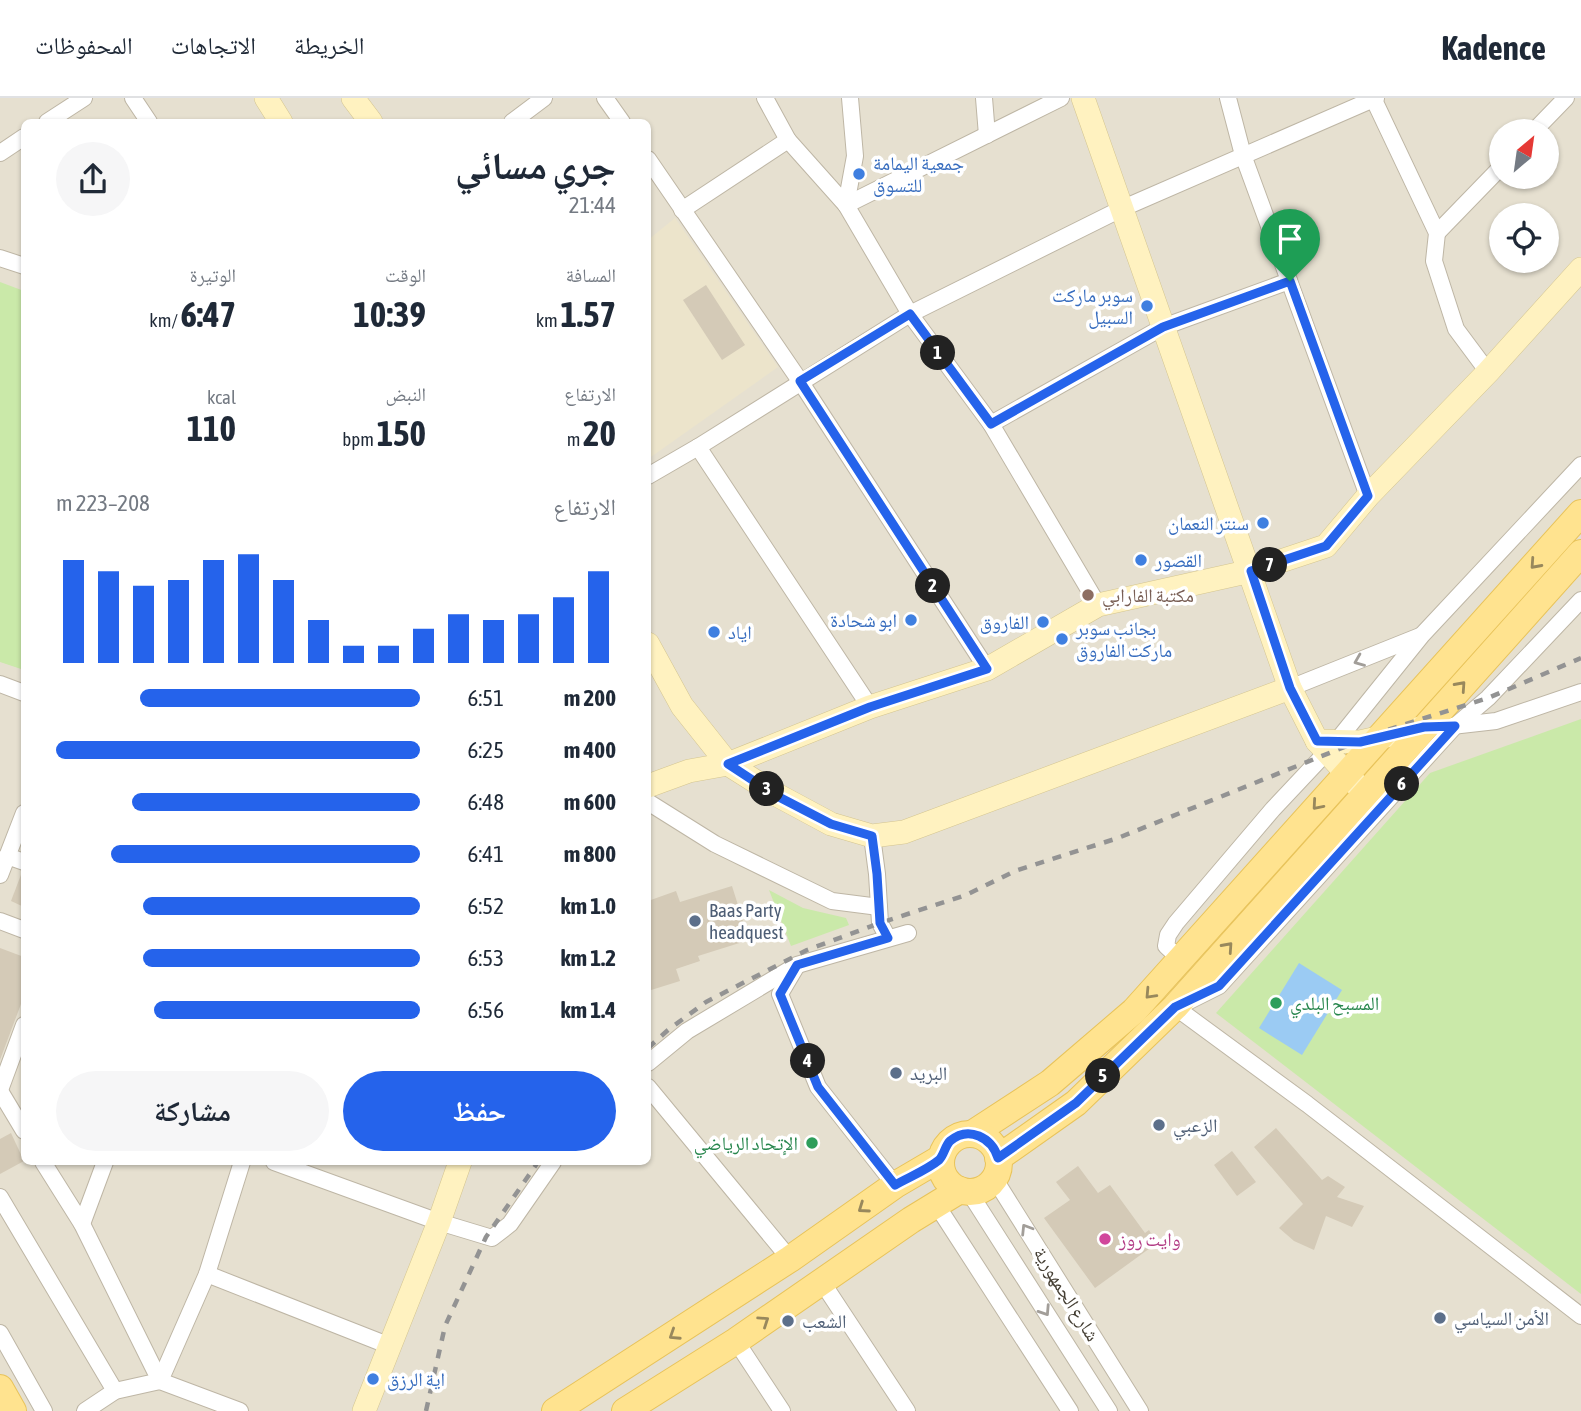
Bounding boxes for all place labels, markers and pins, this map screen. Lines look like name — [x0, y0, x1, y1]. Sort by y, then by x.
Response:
place label: جمعية اليمامة للتسوق — [873, 152, 964, 197]
marker: جمعية اليمامة للتسوق — [851, 166, 867, 182]
pin — [1260, 209, 1320, 281]
place label: سوبر ماركت السبيل — [1052, 284, 1133, 329]
marker: سوبر ماركت السبيل — [1139, 298, 1155, 314]
pin: 1 — [920, 336, 956, 370]
place label: سنتر النعمان — [1168, 512, 1249, 535]
marker: سنتر النعمان — [1255, 515, 1271, 531]
pin: 7 — [1252, 547, 1288, 582]
place label: القصور — [1154, 549, 1202, 572]
marker: القصور — [1133, 552, 1149, 568]
pin: 2 — [916, 568, 950, 603]
place label: مكتبة الفارابي — [1102, 584, 1194, 611]
marker: مكتبة الفارابي — [1080, 587, 1096, 603]
place label: ابو شحادة — [830, 609, 897, 632]
place label: الفاروق — [980, 611, 1029, 634]
marker: ابو شحادة — [903, 612, 919, 628]
marker: الفاروق — [1035, 614, 1051, 630]
place label: بجانب سوبر ماركت الفاروق — [1075, 617, 1172, 662]
place label: اياد — [728, 621, 752, 643]
marker: اياد — [706, 624, 722, 640]
marker: بجانب سوبر ماركت الفاروق — [1054, 631, 1070, 647]
pin: 6 — [1384, 766, 1420, 802]
pin: 3 — [750, 772, 784, 806]
place label: Baas Party headquest — [709, 899, 784, 943]
marker: Baas Party headquest — [687, 913, 703, 929]
place label: المسبح البلدي — [1290, 992, 1379, 1019]
marker: المسبح البلدي — [1268, 995, 1284, 1011]
pin: 4 — [790, 1044, 826, 1079]
pin: 5 — [1086, 1058, 1120, 1094]
place label: البريد — [910, 1062, 947, 1085]
marker: البريد — [888, 1065, 904, 1081]
place label: الزعبي — [1173, 1114, 1217, 1141]
marker: الزعبي — [1151, 1117, 1167, 1133]
place label: الإتحاد الرياضي — [694, 1132, 798, 1159]
marker: الإتحاد الرياضي — [804, 1135, 820, 1151]
place label: وايت روز — [1118, 1228, 1181, 1251]
marker: وايت روز — [1097, 1231, 1113, 1247]
place label: الأمن السياسي — [1454, 1307, 1549, 1334]
place label: الشعب — [802, 1310, 847, 1333]
marker: الأمن السياسي — [1432, 1310, 1448, 1326]
marker: الشعب — [780, 1313, 796, 1329]
place label: اية الرزق — [387, 1368, 445, 1391]
marker: اية الرزق — [365, 1371, 381, 1387]

